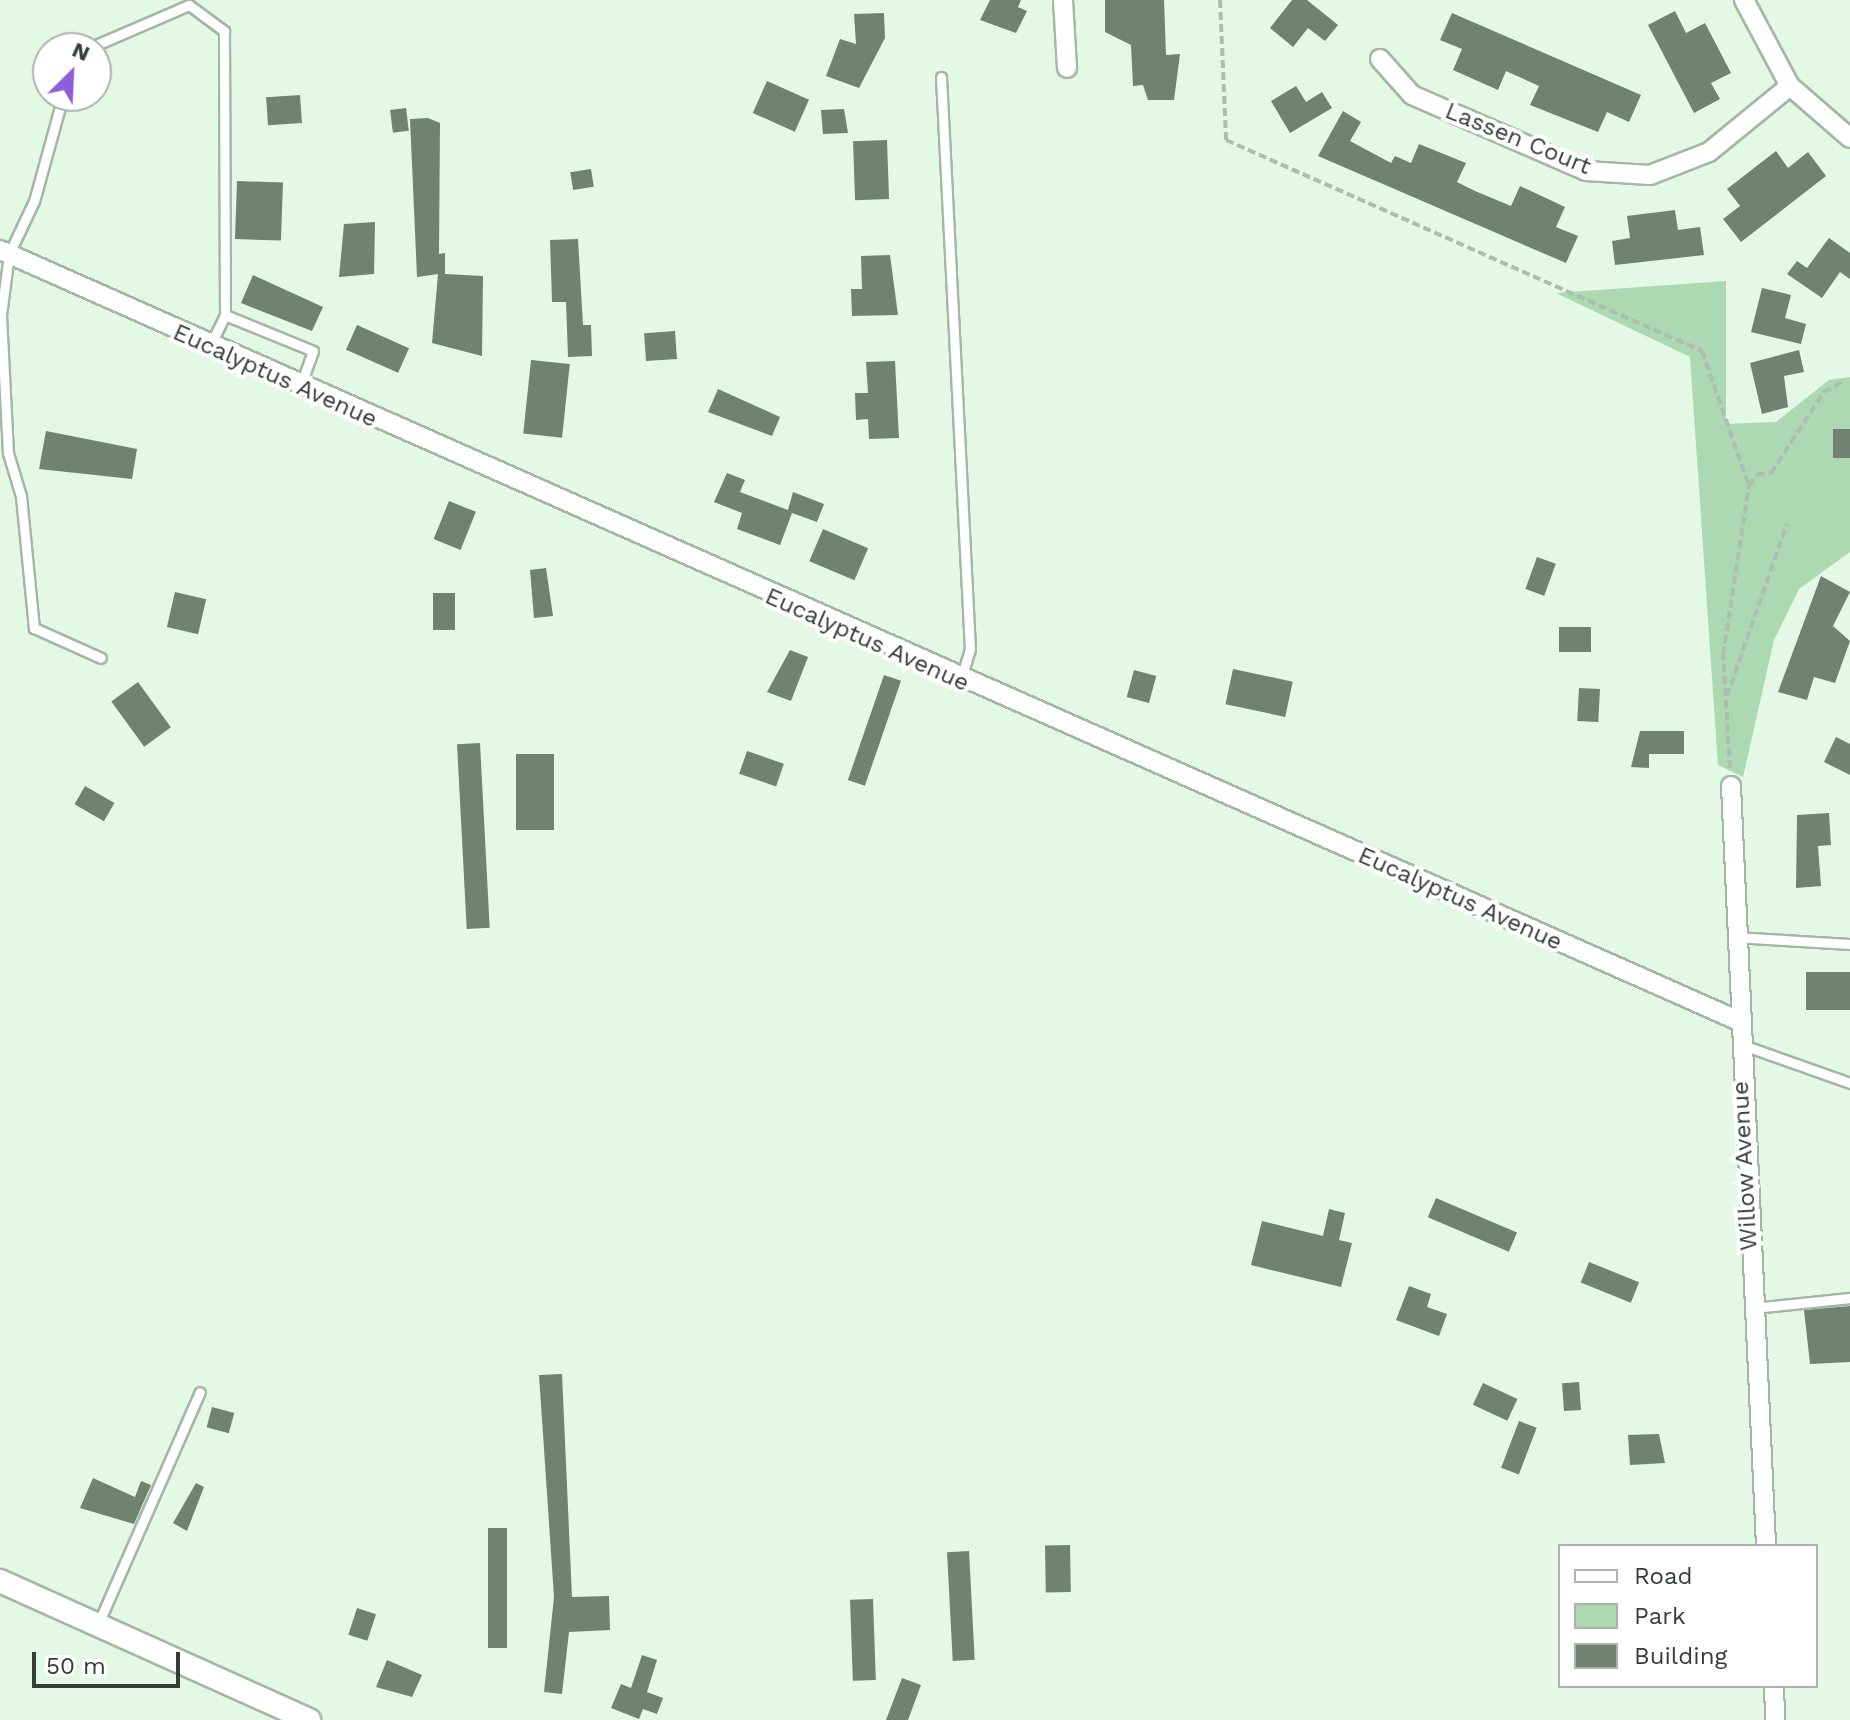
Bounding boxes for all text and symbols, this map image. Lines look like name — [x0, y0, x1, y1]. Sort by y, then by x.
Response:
north arrow — [32, 32, 112, 112]
text: N — [69, 37, 94, 66]
street label: Lassen Court — [1441, 97, 1595, 181]
street label: Eucalyptus Avenue — [168, 318, 382, 434]
street label: Eucalyptus Avenue — [760, 582, 974, 698]
street label: Eucalyptus Avenue — [1353, 841, 1567, 957]
street label: Willow Avenue — [1726, 1080, 1764, 1252]
legend — [1558, 1544, 1818, 1688]
text: Road — [1634, 1562, 1693, 1590]
text: Park — [1634, 1602, 1686, 1630]
scale bar — [36, 1636, 184, 1686]
text: Building — [1634, 1642, 1727, 1670]
text: 50 m — [46, 1652, 106, 1680]

